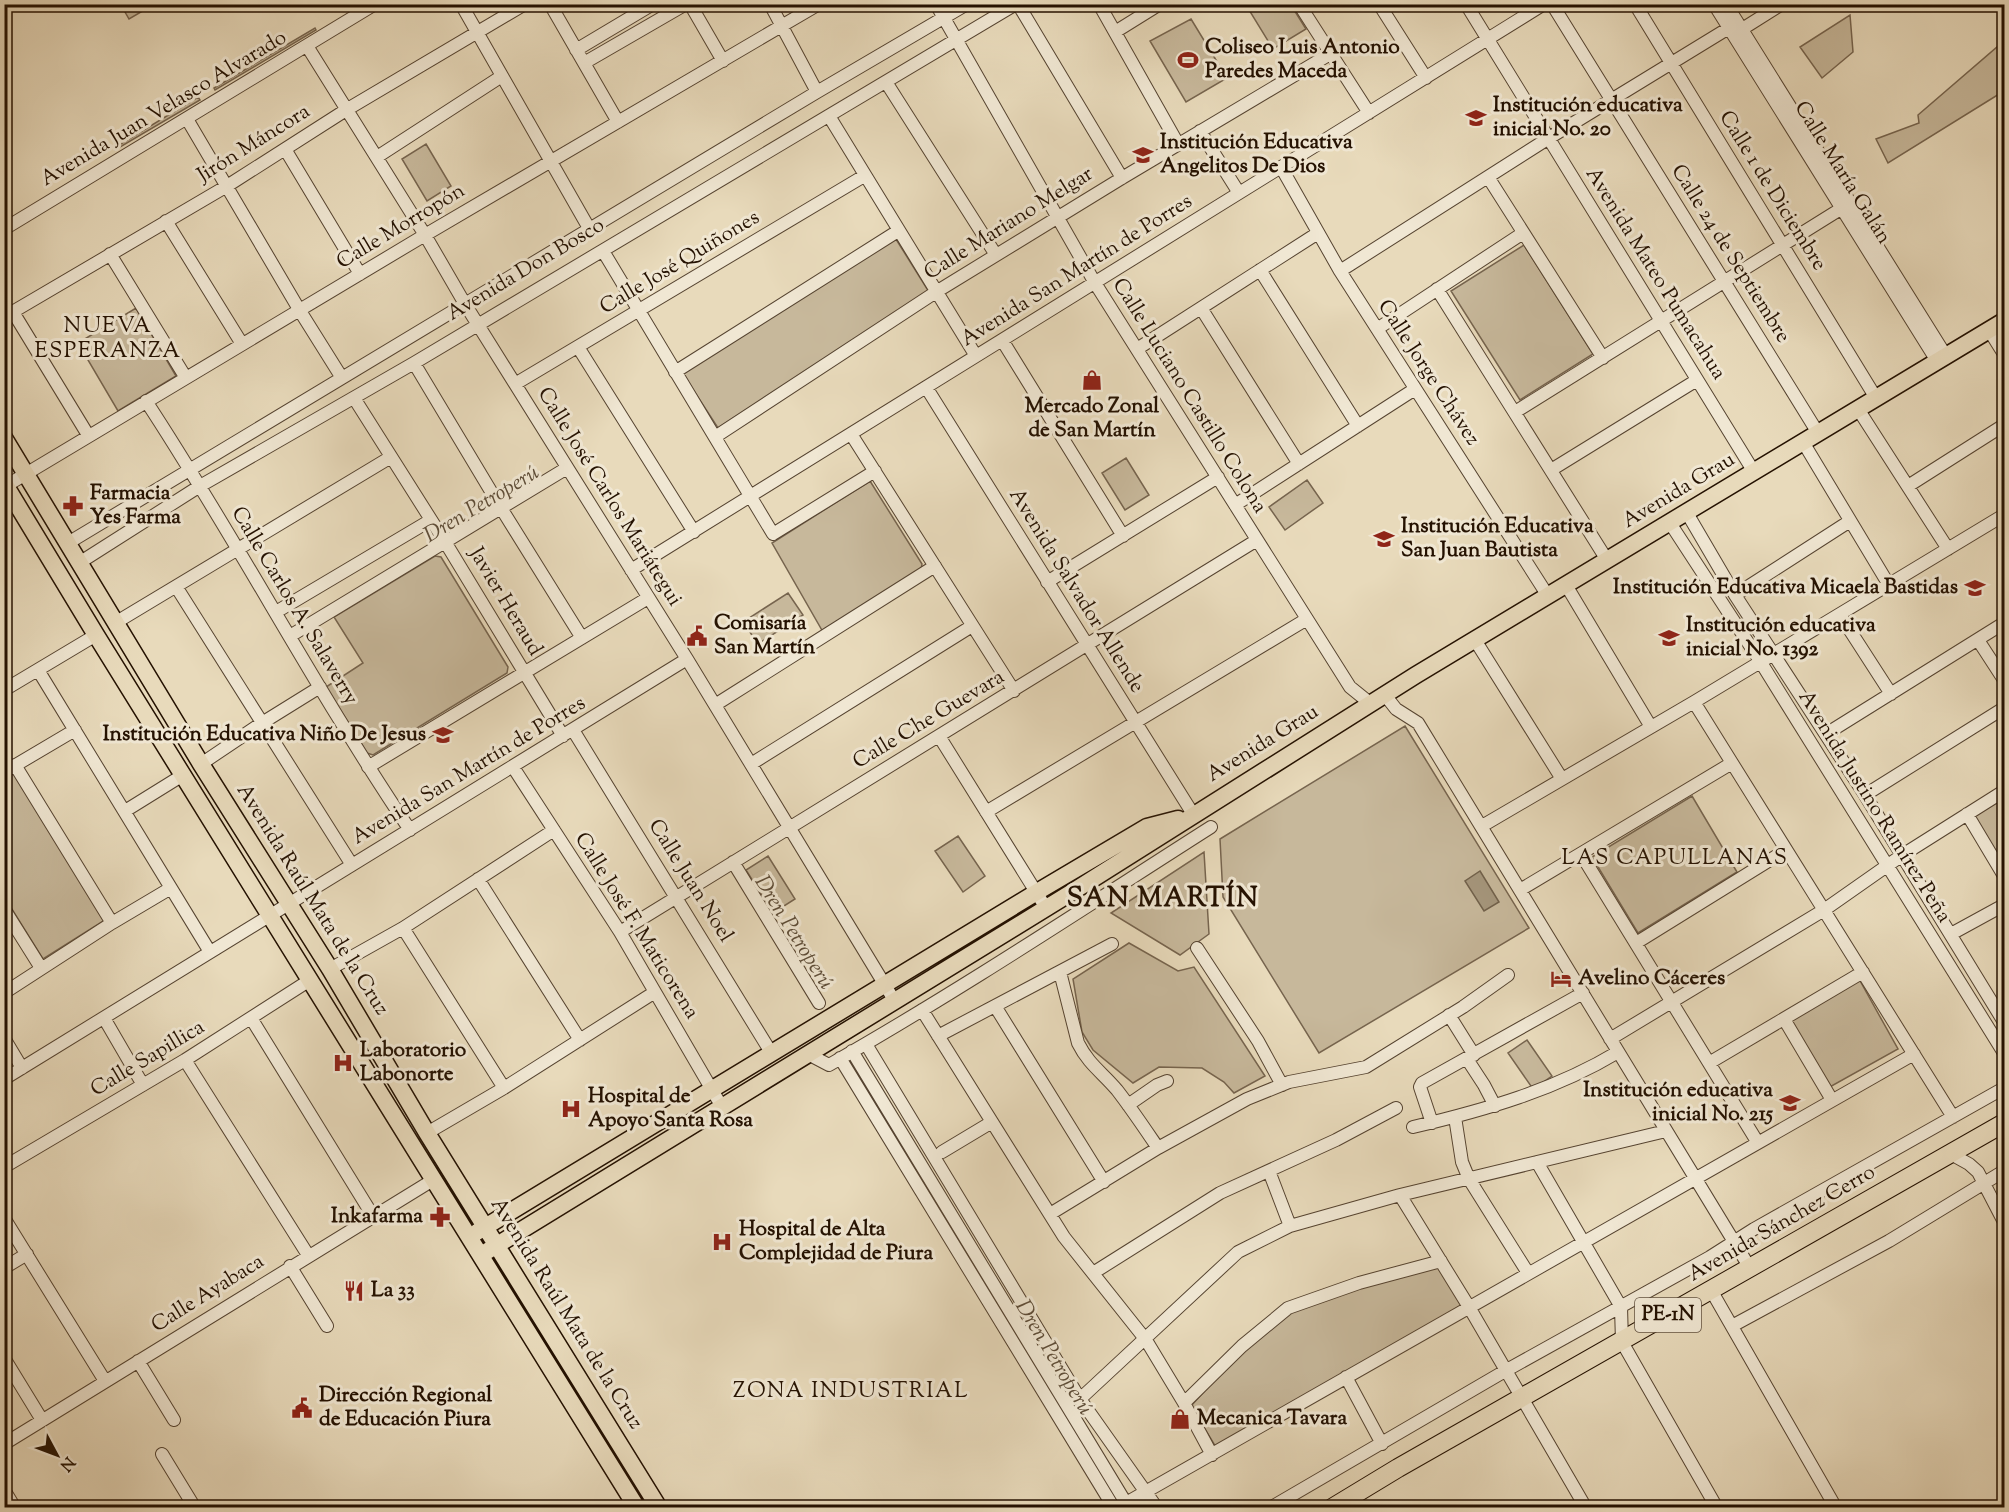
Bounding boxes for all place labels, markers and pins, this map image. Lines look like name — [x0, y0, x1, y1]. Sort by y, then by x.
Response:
place label: Coliseo Luis Antonio Paredes Maceda — [1205, 33, 1400, 87]
sports icon: Coliseo Luis Antonio Paredes Maceda — [1176, 48, 1200, 72]
place label: Institución educativa inicial No. 20 — [1493, 91, 1683, 145]
school or university icon: Institución educativa inicial No. 20 — [1464, 106, 1488, 130]
place label: Institución Educativa Angelitos De Dios — [1160, 128, 1353, 182]
school or university icon: Institución Educativa Angelitos De Dios — [1131, 143, 1155, 167]
shop icon: Mercado Zonal de San Martín — [1080, 368, 1104, 392]
place label: Mercado Zonal de San Martín — [1025, 392, 1159, 446]
place label: Farmacia Yes Farma — [90, 479, 181, 533]
pharmacy icon: Farmacia Yes Farma — [61, 494, 85, 518]
place label: Institución Educativa San Juan Bautista — [1401, 512, 1594, 566]
school or university icon: Institución Educativa San Juan Bautista — [1372, 527, 1396, 551]
place label: Institución Educativa Micaela Bastidas — [1613, 573, 1958, 603]
school or university icon: Institución Educativa Micaela Bastidas — [1963, 576, 1987, 600]
place label: Comisaría San Martín — [714, 609, 816, 663]
place label: Institución educativa inicial No. 1392 — [1686, 611, 1876, 665]
public building icon: Comisaría San Martín — [685, 624, 709, 648]
school or university icon: Institución educativa inicial No. 1392 — [1657, 626, 1681, 650]
place label: Institución Educativa Niño De Jesus — [103, 720, 426, 750]
school or university icon: Institución Educativa Niño De Jesus — [431, 723, 455, 747]
place label: Avelino Cáceres — [1578, 964, 1725, 994]
hotel icon: Avelino Cáceres — [1549, 967, 1573, 991]
place label: Laboratorio Labonorte — [360, 1036, 467, 1090]
hospital icon: Laboratorio Labonorte — [331, 1051, 355, 1075]
place label: Institución educativa inicial No. 215 — [1583, 1076, 1774, 1130]
place label: Hospital de Apoyo Santa Rosa — [588, 1082, 753, 1136]
school or university icon: Institución educativa inicial No. 215 — [1778, 1091, 1802, 1115]
hospital icon: Hospital de Apoyo Santa Rosa — [559, 1097, 583, 1121]
place label: Inkafarma — [331, 1202, 423, 1232]
pharmacy icon: Inkafarma — [428, 1205, 452, 1229]
place label: Hospital de Alta Complejidad de Piura — [739, 1215, 933, 1269]
hospital icon: Hospital de Alta Complejidad de Piura — [710, 1230, 734, 1254]
place label: La 33 — [371, 1276, 415, 1306]
restaurant icon: La 33 — [342, 1279, 366, 1303]
place label: Dirección Regional de Educación Piura — [319, 1381, 492, 1435]
public building icon: Dirección Regional de Educación Piura — [290, 1396, 314, 1420]
place label: Mecanica Tavara — [1197, 1404, 1347, 1434]
shop icon: Mecanica Tavara — [1168, 1407, 1192, 1431]

